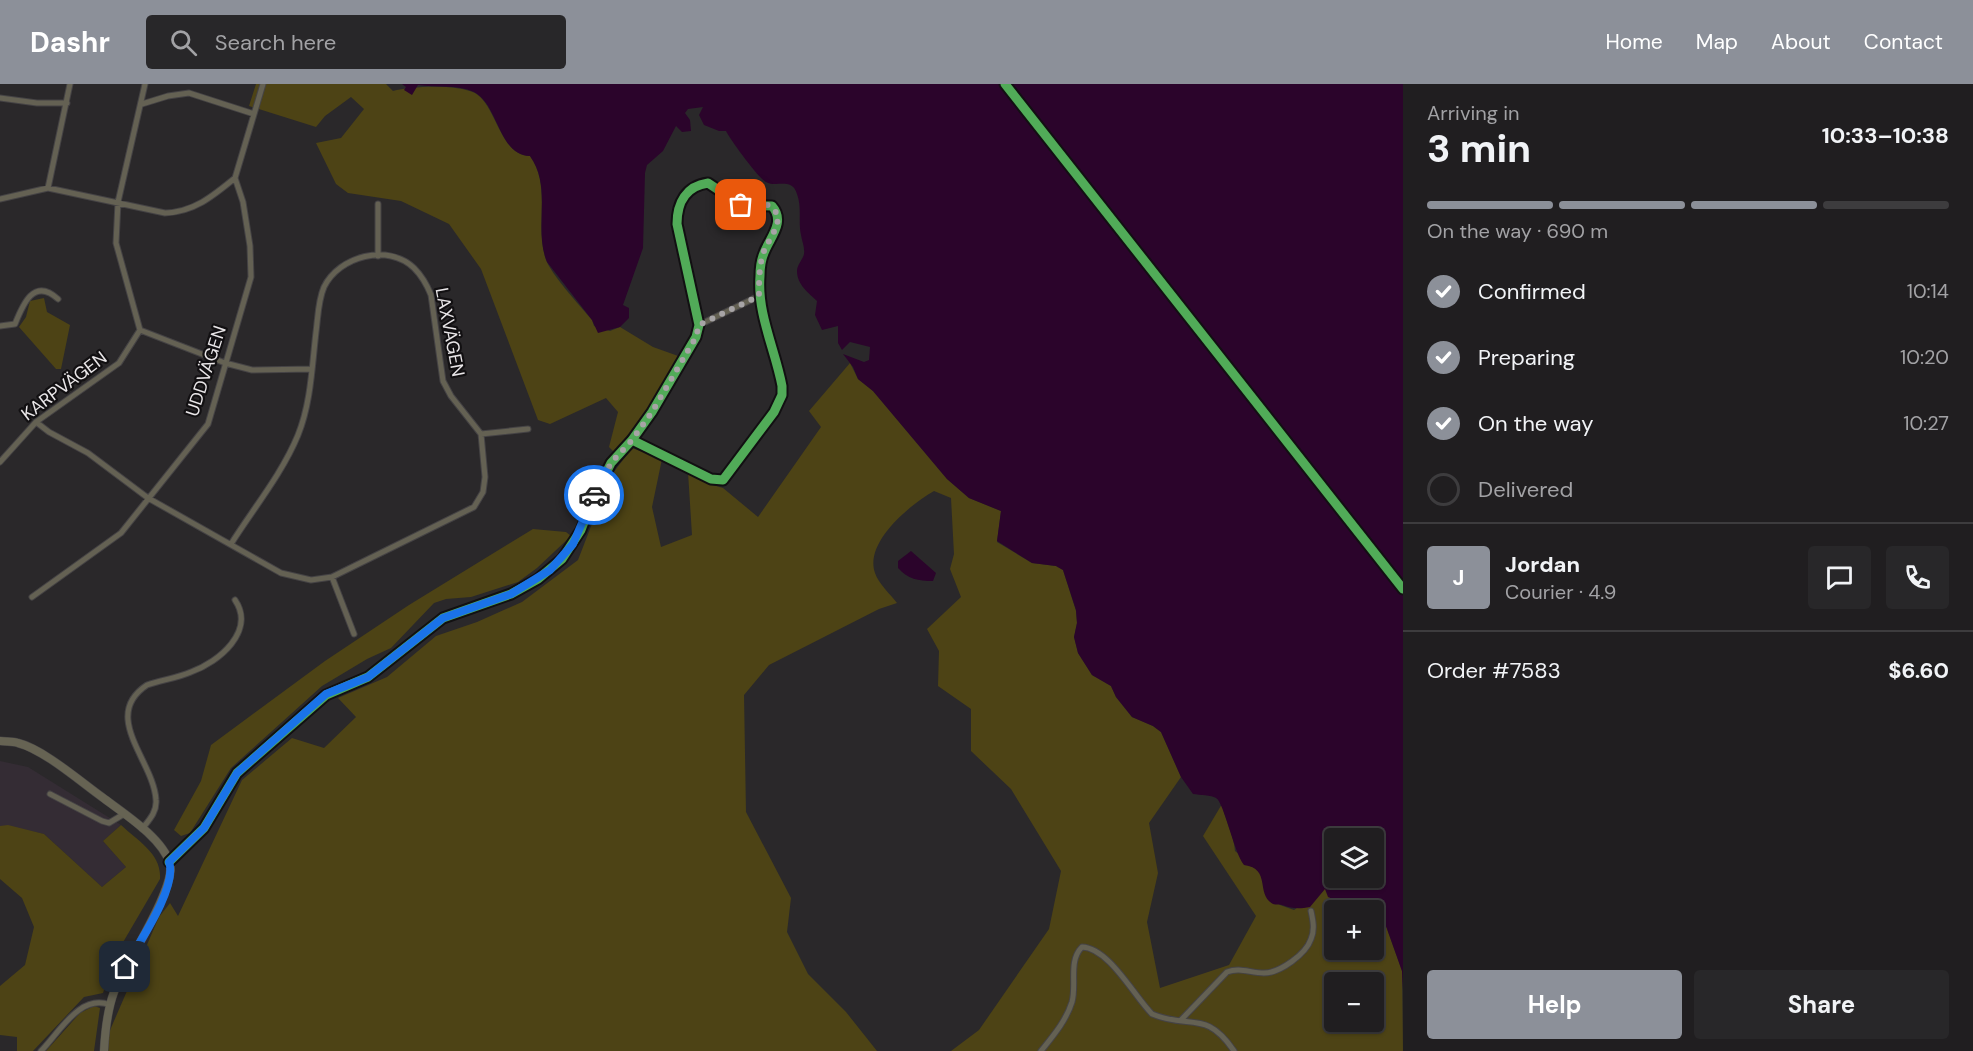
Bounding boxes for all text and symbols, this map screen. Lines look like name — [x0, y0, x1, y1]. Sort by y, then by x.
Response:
search box — [146, 15, 566, 69]
text: Dashr — [30, 24, 110, 61]
icon: search — [167, 26, 200, 59]
text: Search here — [215, 28, 336, 57]
text: Home — [1605, 28, 1663, 56]
text: Map — [1696, 28, 1738, 56]
text: About — [1771, 28, 1831, 56]
text: Contact — [1864, 28, 1943, 56]
text: Arriving in — [1427, 100, 1519, 126]
text: 10:33–10:38 — [1822, 121, 1949, 150]
text: 3 min — [1427, 123, 1531, 174]
pin — [715, 179, 766, 230]
icon: bag — [724, 188, 757, 221]
text: On the way · 690 m — [1427, 218, 1608, 244]
icon: check — [1427, 275, 1460, 308]
text: Confirmed — [1478, 277, 1586, 306]
text: 10:14 — [1907, 278, 1949, 304]
street label: LAXVÄGEN — [430, 285, 470, 379]
street label: UDDVÄGEN — [180, 323, 232, 419]
icon: check — [1427, 341, 1460, 374]
text: Preparing — [1478, 343, 1575, 372]
text: 10:20 — [1900, 344, 1949, 370]
street label: KARPVÄGEN — [16, 346, 112, 426]
icon: check — [1427, 407, 1460, 440]
text: On the way — [1478, 409, 1593, 438]
text: 10:27 — [1903, 410, 1949, 436]
courier — [564, 465, 624, 525]
text: Delivered — [1478, 475, 1573, 504]
icon: car — [578, 479, 611, 512]
button: chat — [1808, 546, 1871, 609]
button: phone — [1886, 546, 1949, 609]
text: Jordan — [1505, 550, 1580, 579]
text: J — [1453, 563, 1464, 592]
text: Courier · 4.9 — [1505, 579, 1616, 605]
text: Order #7583 — [1427, 656, 1561, 685]
text: $6.60 — [1888, 656, 1949, 685]
map controls — [1324, 828, 1384, 1032]
button: layers — [1324, 828, 1384, 888]
button: + — [1324, 900, 1384, 960]
pin — [99, 941, 150, 992]
icon: home — [108, 950, 141, 983]
button: Help — [1427, 970, 1682, 1039]
button: Share — [1694, 970, 1949, 1039]
button: − — [1324, 972, 1384, 1032]

